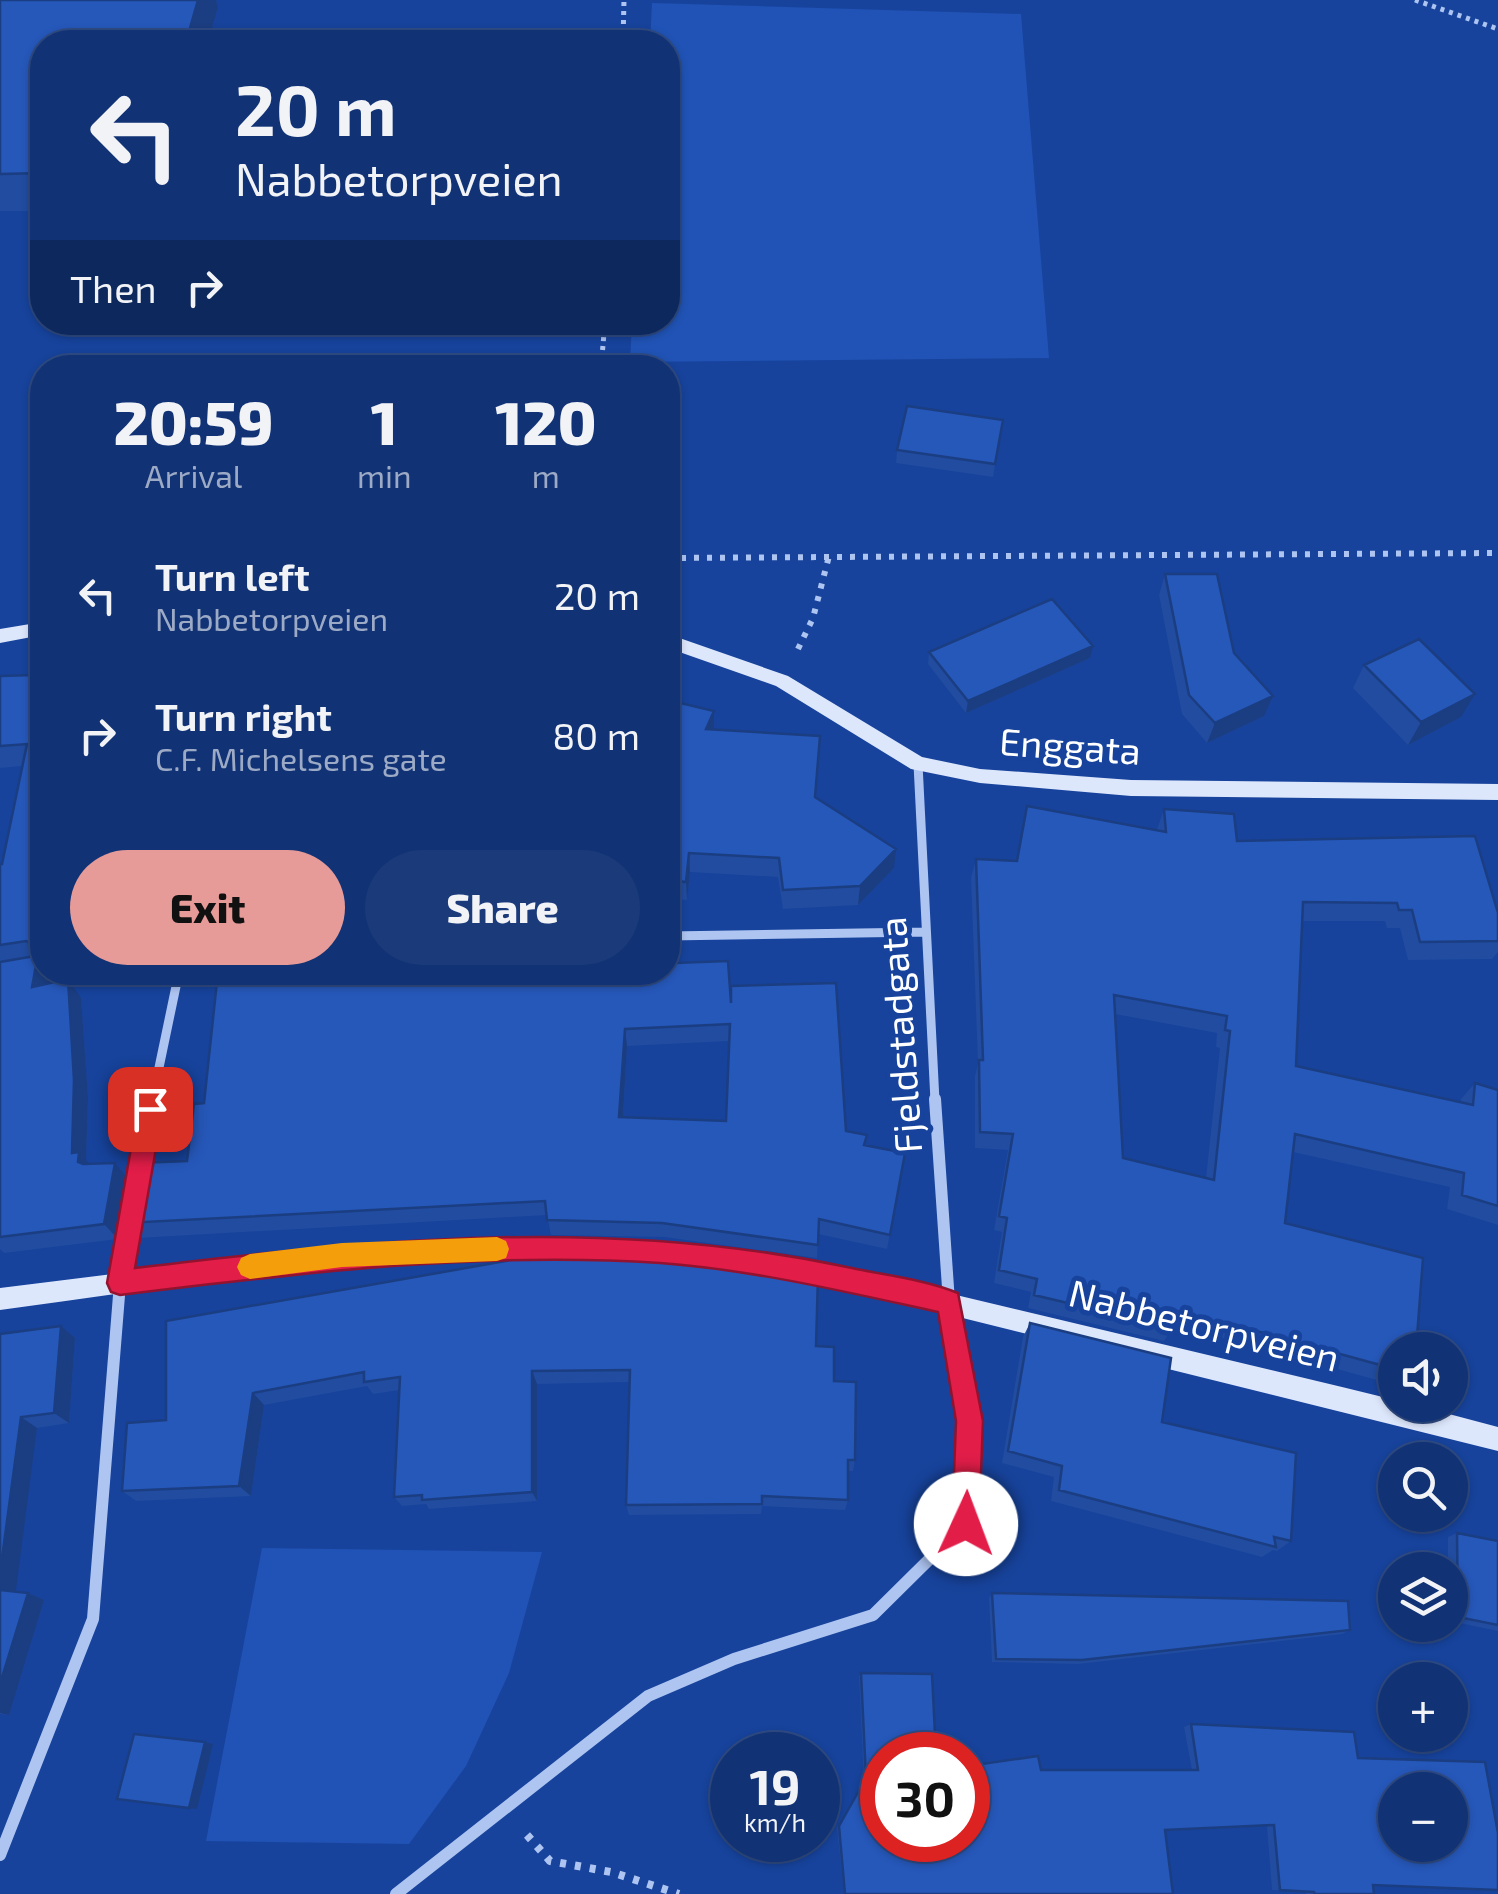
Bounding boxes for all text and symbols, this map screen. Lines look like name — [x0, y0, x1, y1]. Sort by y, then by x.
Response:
text: 20 m — [235, 66, 397, 150]
icon: left — [70, 70, 200, 200]
text: Nabbetorpveien — [235, 151, 563, 205]
icon: right — [177, 260, 232, 315]
text: Then — [70, 265, 157, 311]
text: 20:59 — [114, 385, 274, 457]
text: 1 — [371, 385, 398, 457]
text: 120 — [495, 385, 596, 457]
text: Arrival — [145, 456, 242, 494]
text: min — [357, 456, 412, 494]
text: m — [532, 456, 560, 494]
text: Turn left — [155, 553, 310, 599]
icon: left — [70, 568, 125, 623]
text: 20 m — [554, 572, 640, 618]
text: Nabbetorpveien — [155, 599, 388, 637]
text: Turn right — [155, 693, 332, 739]
icon: right — [70, 708, 125, 763]
text: 80 m — [552, 712, 640, 758]
street label: Enggata — [998, 717, 1142, 773]
text: C.F. Michelsens gate — [155, 739, 447, 777]
button: Exit — [70, 850, 345, 965]
button: Share — [365, 850, 640, 965]
street label: Fjeldstadgata — [868, 915, 930, 1155]
pin — [108, 1067, 193, 1152]
icon: arrive — [123, 1082, 178, 1137]
street label: Nabbetorpveien — [1065, 1268, 1344, 1380]
map controls — [1378, 1332, 1468, 1862]
button: sound — [1378, 1332, 1468, 1422]
button: search — [1378, 1442, 1468, 1532]
position arrow — [914, 1472, 1018, 1576]
button: layers — [1378, 1552, 1468, 1642]
button: + — [1378, 1662, 1468, 1752]
speed limit sign: 30 — [860, 1732, 990, 1862]
text: 19 — [749, 1755, 801, 1815]
button: − — [1378, 1772, 1468, 1862]
text: km/h — [744, 1807, 806, 1837]

